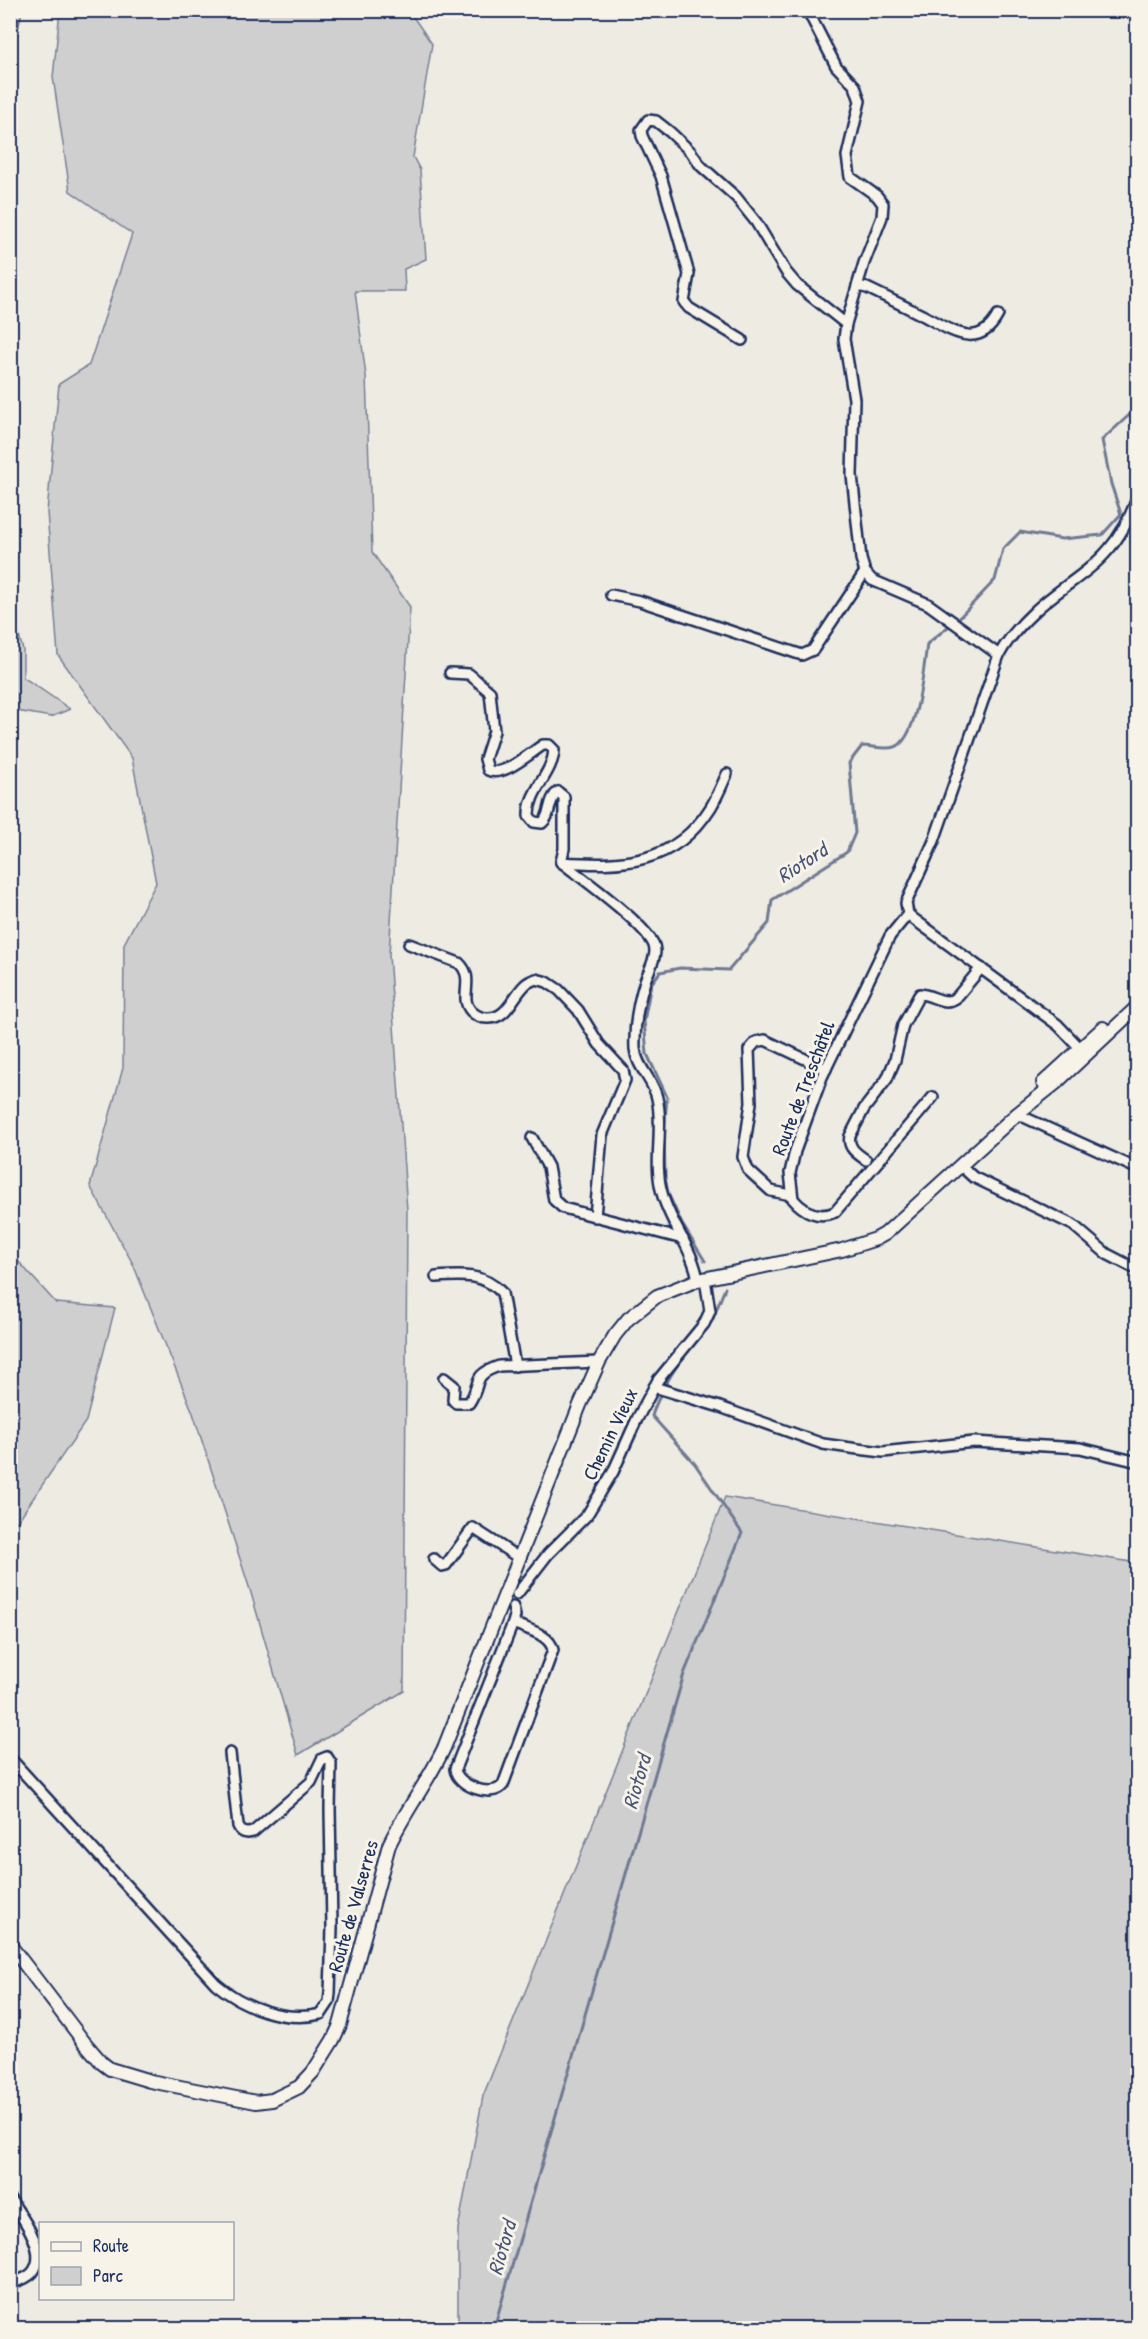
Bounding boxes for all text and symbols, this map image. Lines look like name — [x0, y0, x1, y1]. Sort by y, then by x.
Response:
water label: Riotord — [771, 833, 836, 890]
street label: Route de Treschâtel — [765, 1016, 841, 1159]
street label: Chemin Vieux — [576, 1383, 644, 1484]
water label: Riotord — [615, 1748, 659, 1812]
street label: Route de Valserres — [321, 1836, 384, 1975]
water label: Riotord — [480, 2214, 524, 2278]
legend — [39, 2222, 234, 2300]
text: Route — [93, 2233, 129, 2258]
text: Parc — [93, 2263, 123, 2288]

